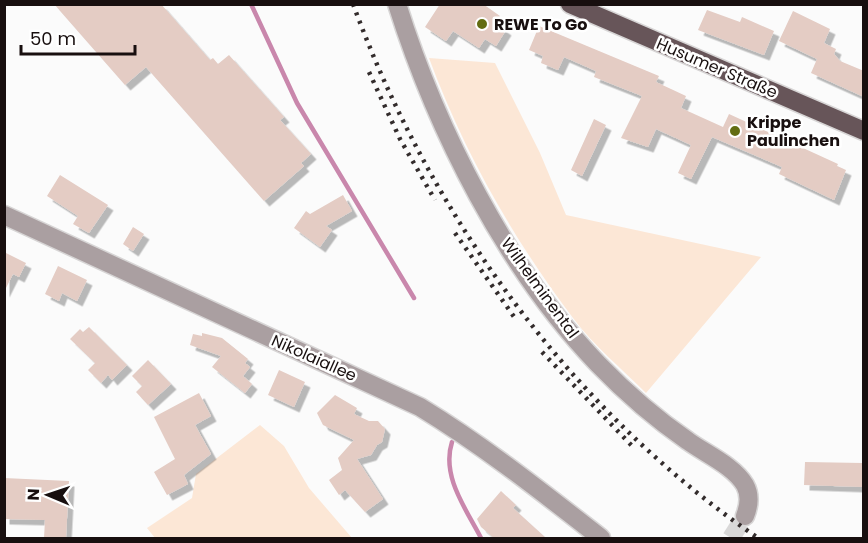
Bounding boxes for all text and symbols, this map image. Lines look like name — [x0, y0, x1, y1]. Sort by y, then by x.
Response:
place label: REWE To Go — [494, 13, 587, 36]
marker: REWE To Go — [475, 17, 489, 31]
scale bar — [21, 18, 135, 56]
text: 50 m — [30, 26, 76, 51]
street label: Husumer Straße — [653, 32, 781, 104]
place label: Krippe Paulinchen — [747, 111, 840, 152]
marker: Krippe Paulinchen — [728, 124, 742, 138]
street label: Wilhelminental — [496, 233, 584, 343]
street label: Nikolaiallee — [268, 329, 360, 387]
north arrow — [18, 465, 78, 525]
text: N — [22, 488, 45, 501]

